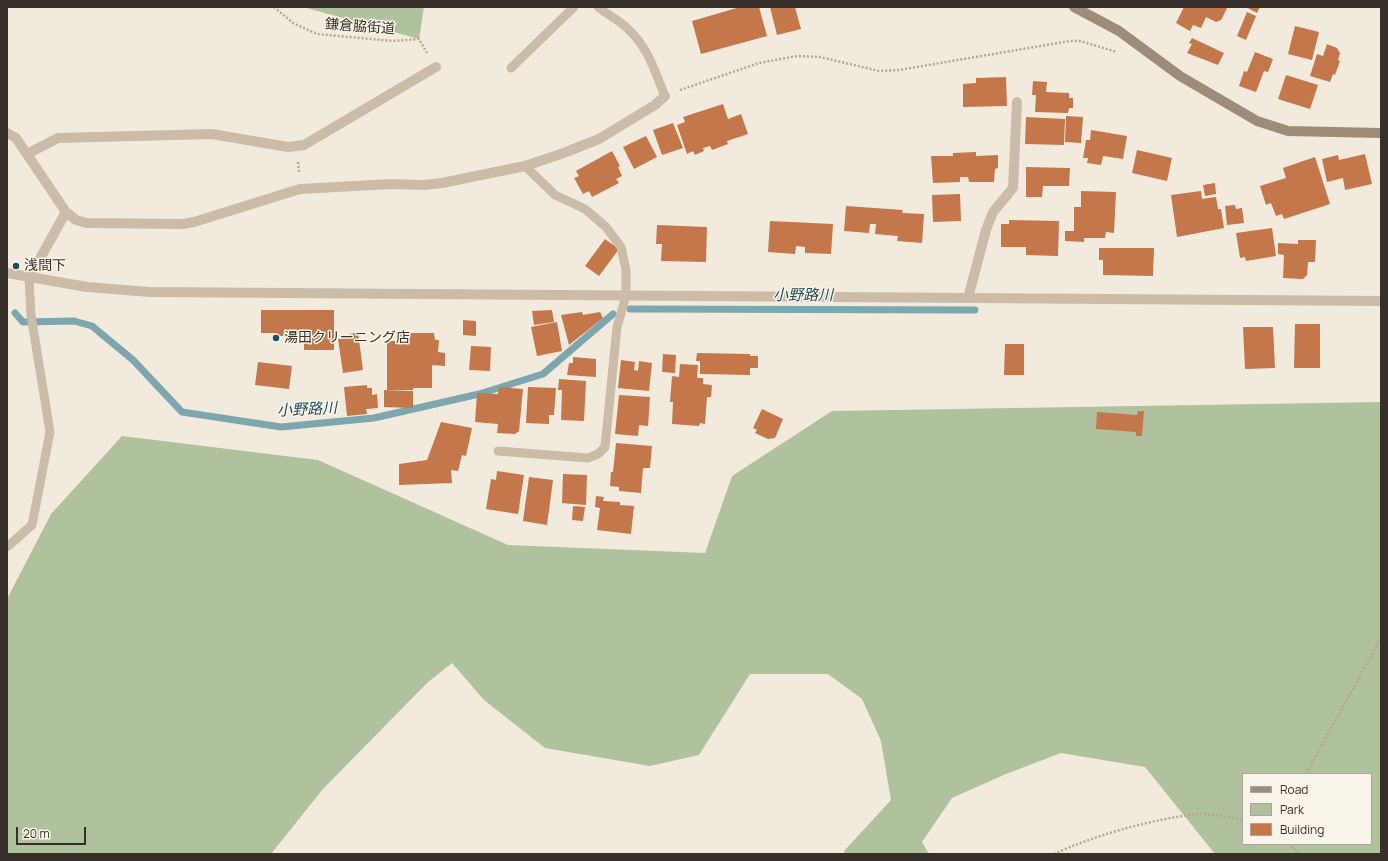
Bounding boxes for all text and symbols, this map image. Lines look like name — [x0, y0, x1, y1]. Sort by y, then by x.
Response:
street label: 鎌倉脇街道 — [324, 16, 396, 38]
place label: 浅間下 — [24, 258, 66, 274]
marker: 浅間下 — [11, 261, 21, 271]
water label: 小野路川 — [773, 287, 833, 305]
place label: 湯田クリーニング店 — [284, 330, 410, 346]
marker: 湯田クリーニング店 — [271, 333, 281, 343]
water label: 小野路川 — [277, 399, 337, 421]
legend — [1242, 773, 1372, 845]
text: Road — [1280, 781, 1308, 798]
text: Park — [1280, 801, 1304, 818]
scale bar — [18, 819, 88, 845]
text: Building — [1280, 821, 1324, 838]
text: 20 m — [23, 825, 50, 842]

